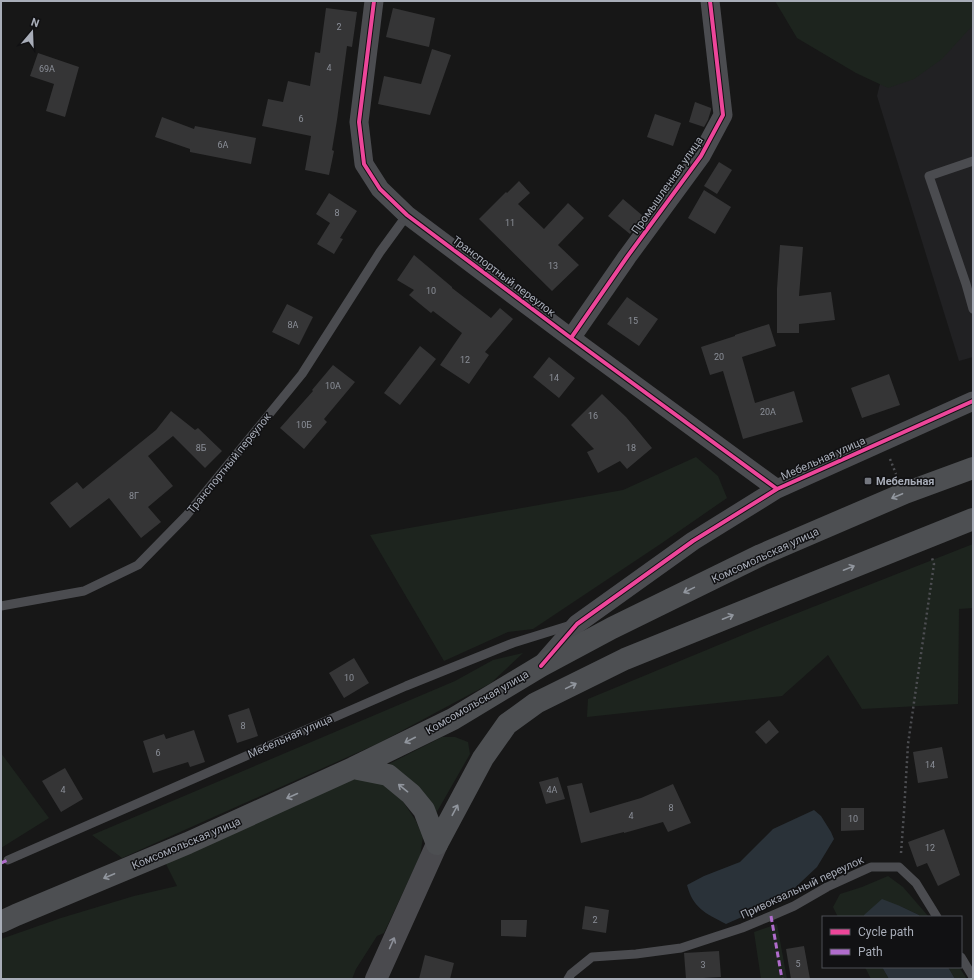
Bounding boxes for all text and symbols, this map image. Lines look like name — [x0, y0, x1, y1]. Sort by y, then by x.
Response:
north arrow — [12, 12, 52, 52]
text: N — [29, 16, 41, 31]
house number: 2 — [336, 22, 342, 32]
house number: 4 — [326, 63, 332, 73]
house number: 69А — [39, 64, 55, 74]
house number: 6 — [298, 114, 304, 124]
street label: Промышленная улица — [629, 134, 706, 236]
house number: 6А — [218, 140, 229, 150]
house number: 8 — [334, 208, 340, 218]
house number: 11 — [505, 218, 515, 228]
street label: Транспортный переулок — [450, 233, 558, 319]
house number: 13 — [548, 261, 558, 271]
house number: 10 — [426, 286, 436, 296]
house number: 15 — [628, 316, 638, 326]
house number: 8А — [288, 320, 299, 330]
house number: 20 — [714, 352, 724, 362]
house number: 12 — [460, 355, 470, 365]
house number: 14 — [549, 373, 559, 383]
house number: 10А — [325, 381, 341, 391]
house number: 20А — [760, 407, 776, 417]
street label: Транспортный переулок — [185, 410, 274, 516]
house number: 16 — [588, 411, 598, 421]
house number: 10Б — [296, 420, 312, 430]
street label: Мебельная улица — [779, 434, 867, 483]
house number: 8Б — [196, 443, 207, 453]
house number: 18 — [626, 443, 636, 453]
place label: Мебельная — [876, 475, 934, 488]
marker: Мебельная — [863, 476, 873, 486]
house number: 8Г — [129, 491, 139, 501]
one-way arrow — [891, 493, 903, 500]
street label: Комсомольская улица — [710, 525, 821, 586]
one-way arrow — [842, 564, 854, 572]
one-way arrow — [684, 587, 696, 594]
one-way arrow — [722, 613, 734, 620]
street label: Комсомольская улица — [423, 668, 531, 737]
house number: 10 — [344, 673, 354, 683]
one-way arrow — [565, 682, 577, 689]
street label: Мебельная улица — [246, 712, 334, 761]
house number: 8 — [240, 721, 246, 731]
one-way arrow — [404, 737, 416, 744]
house number: 6 — [155, 748, 161, 758]
house number: 14 — [925, 760, 935, 770]
one-way arrow — [398, 783, 409, 792]
house number: 4 — [60, 785, 66, 795]
house number: 4А — [547, 785, 558, 795]
one-way arrow — [287, 793, 299, 800]
house number: 8 — [668, 803, 674, 813]
one-way arrow — [452, 804, 459, 816]
house number: 4 — [628, 811, 634, 821]
house number: 10 — [848, 814, 858, 824]
street label: Комсомольская улица — [130, 815, 242, 872]
house number: 12 — [925, 843, 935, 853]
street label: Привокзальный переулок — [739, 853, 866, 922]
one-way arrow — [103, 873, 115, 880]
house number: 2 — [592, 915, 598, 925]
legend — [822, 916, 962, 968]
text: Cycle path — [858, 925, 914, 939]
one-way arrow — [389, 938, 396, 950]
text: Path — [858, 945, 883, 959]
house number: 5 — [795, 959, 801, 969]
house number: 3 — [700, 960, 706, 970]

